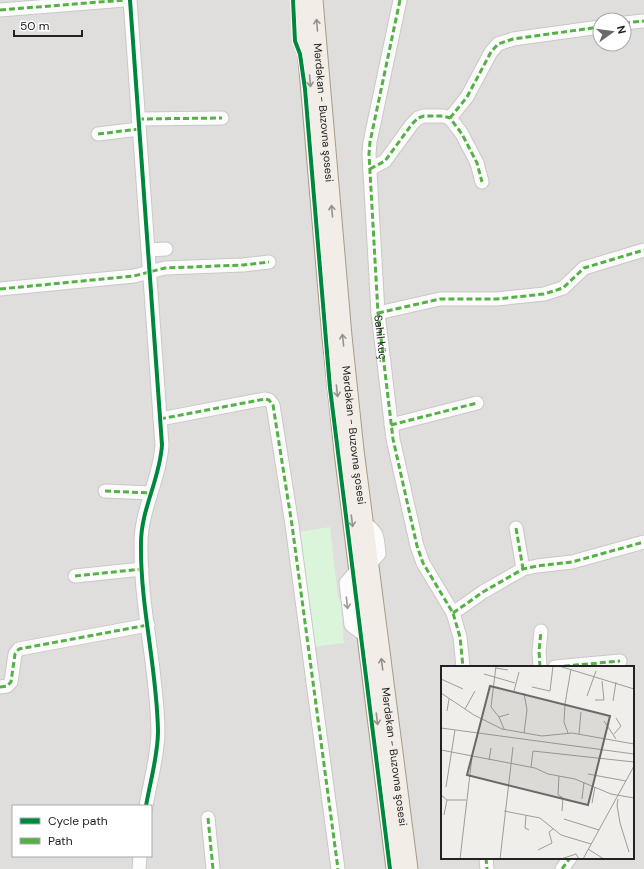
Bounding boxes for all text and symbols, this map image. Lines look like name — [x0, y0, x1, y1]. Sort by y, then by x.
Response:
scale bar — [14, 12, 82, 38]
north arrow — [592, 12, 632, 52]
text: 50 m — [20, 18, 49, 34]
one-way arrow — [313, 19, 320, 32]
text: N — [614, 24, 629, 35]
street label: Mərdəkan - Buzovna şosesi — [311, 42, 337, 183]
one-way arrow — [306, 74, 313, 87]
one-way arrow — [328, 205, 335, 218]
street label: Sahil küç. — [371, 314, 391, 363]
one-way arrow — [340, 334, 347, 347]
street label: Mərdəkan - Buzovna şosesi — [339, 365, 369, 505]
one-way arrow — [333, 384, 340, 397]
one-way arrow — [348, 514, 356, 527]
one-way arrow — [343, 596, 351, 609]
one-way arrow — [378, 658, 386, 671]
inset map — [441, 666, 634, 859]
street label: Mərdəkan - Buzovna şosesi — [379, 687, 410, 827]
one-way arrow — [373, 712, 380, 725]
legend — [12, 805, 152, 857]
text: Cycle path — [48, 813, 108, 829]
text: Path — [48, 833, 73, 849]

